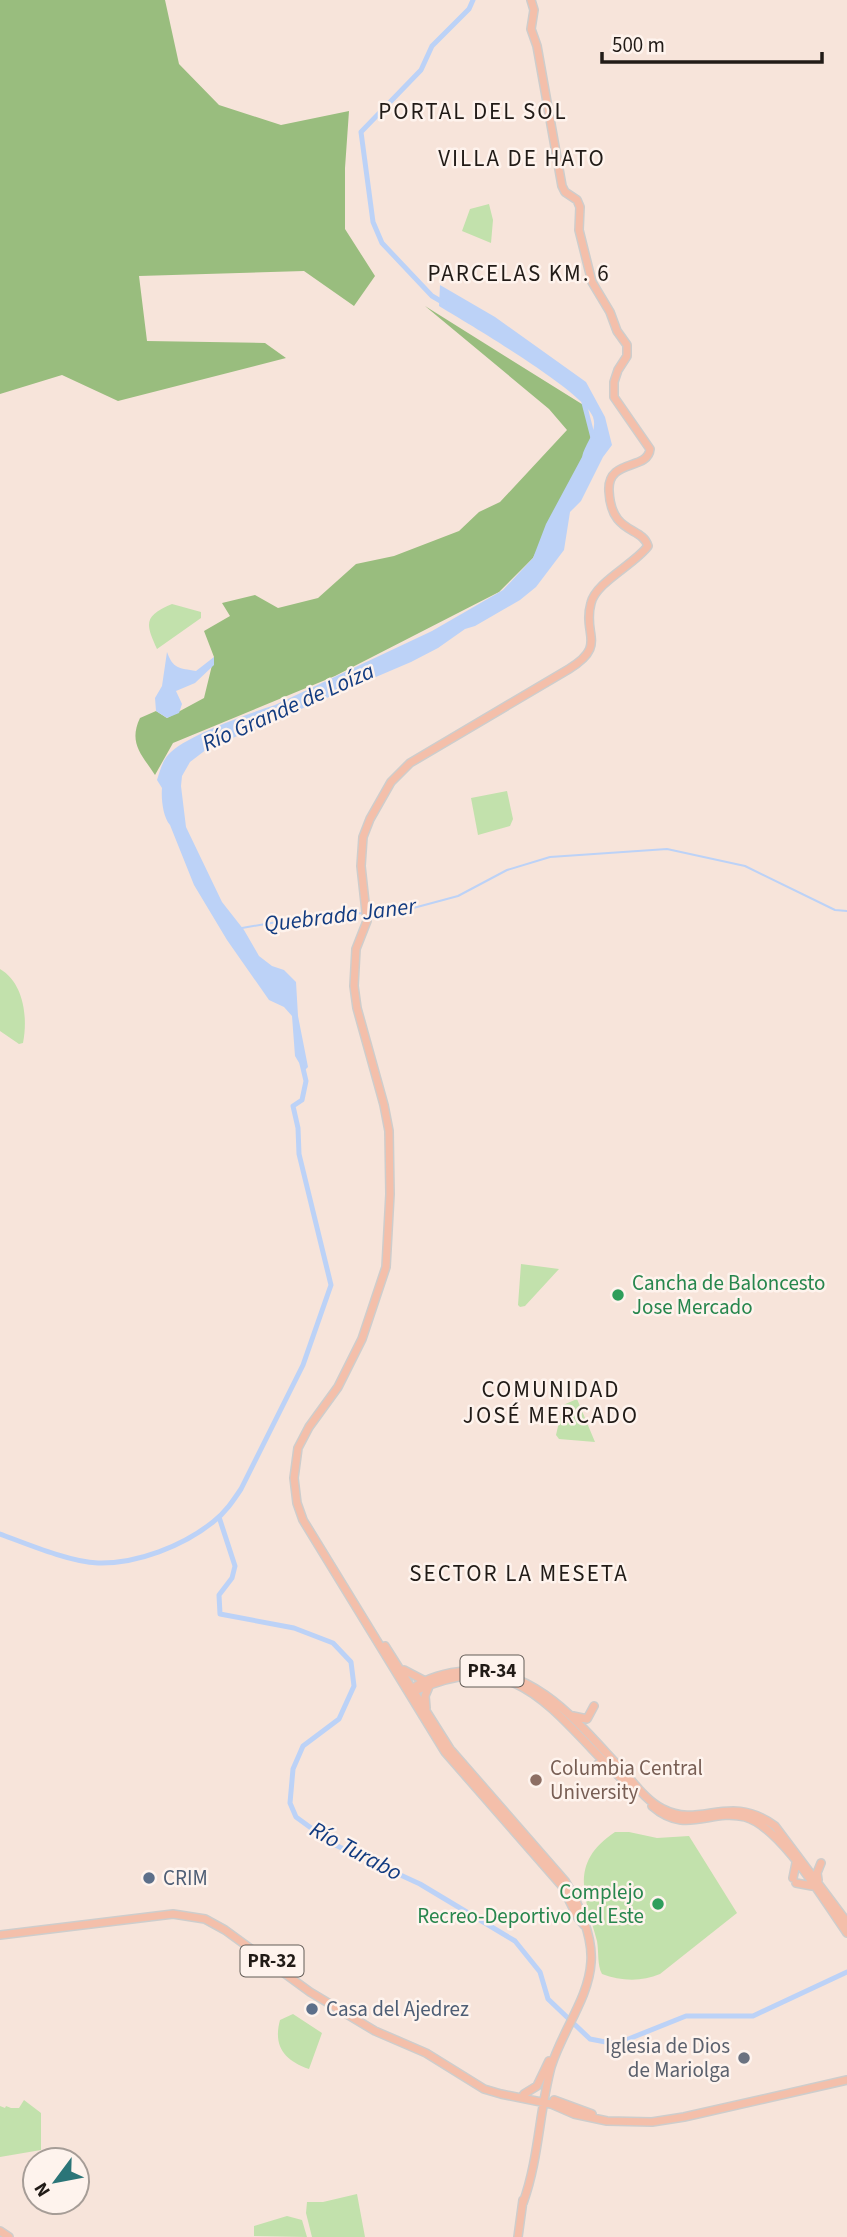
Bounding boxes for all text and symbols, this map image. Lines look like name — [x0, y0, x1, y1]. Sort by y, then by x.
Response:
scale bar — [602, 21, 822, 65]
text: 500 m — [612, 30, 665, 60]
district label: PORTAL DEL SOL — [378, 95, 568, 128]
district label: VILLA DE HATO — [438, 142, 606, 175]
district label: PARCELAS KM. 6 — [427, 257, 611, 290]
water label: Río Grande de Loíza — [197, 654, 379, 760]
water label: Quebrada Janer — [262, 889, 419, 941]
place label: Cancha de Baloncesto Jose Mercado — [632, 1268, 825, 1322]
marker: Cancha de Baloncesto Jose Mercado — [610, 1287, 626, 1303]
district label: COMUNIDAD JOSÉ MERCADO — [463, 1373, 639, 1432]
district label: SECTOR LA MESETA — [409, 1557, 629, 1590]
road number: PR-34 — [461, 1656, 524, 1686]
place label: Columbia Central University — [550, 1753, 703, 1807]
marker: Columbia Central University — [528, 1772, 544, 1788]
water label: Río Turabo — [304, 1813, 408, 1889]
place label: CRIM — [163, 1863, 208, 1893]
marker: CRIM — [141, 1870, 157, 1886]
place label: Complejo Recreo-Deportivo del Este — [417, 1877, 644, 1931]
marker: Complejo Recreo-Deportivo del Este — [650, 1896, 666, 1912]
road number: PR-32 — [240, 1946, 304, 1977]
place label: Casa del Ajedrez — [326, 1994, 469, 2024]
marker: Casa del Ajedrez — [304, 2001, 320, 2017]
place label: Iglesia de Dios de Mariolga — [605, 2031, 730, 2085]
marker: Iglesia de Dios de Mariolga — [736, 2050, 752, 2066]
north arrow — [21, 2146, 91, 2216]
text: N — [28, 2177, 58, 2202]

